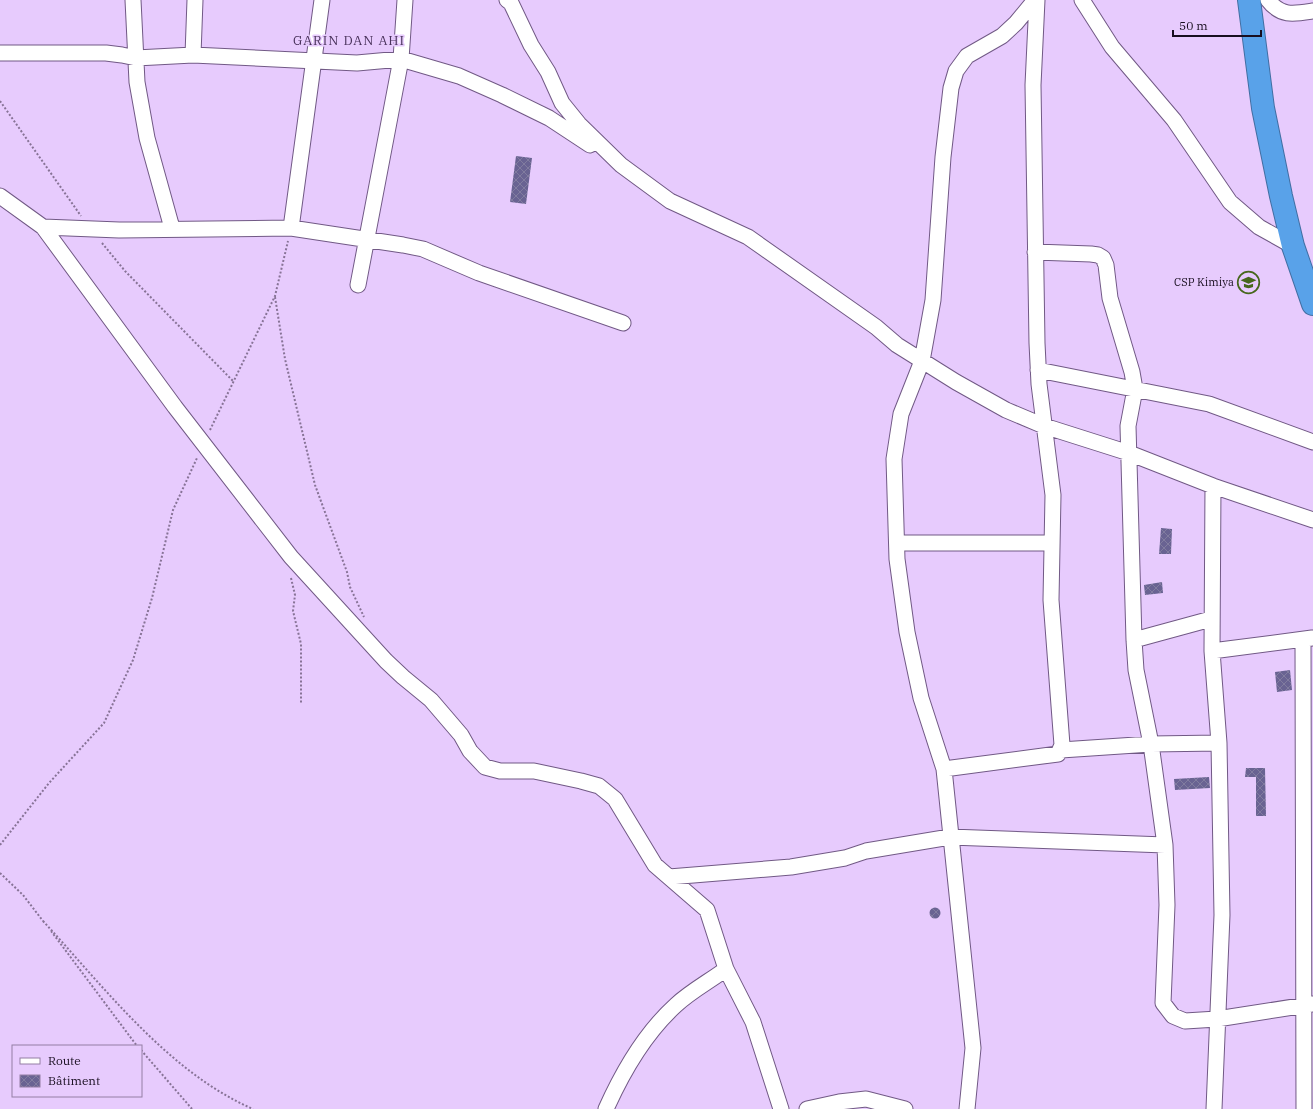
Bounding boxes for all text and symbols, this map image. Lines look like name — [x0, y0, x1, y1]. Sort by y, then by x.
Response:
scale bar — [1173, 12, 1261, 38]
text: 50 m — [1179, 18, 1208, 33]
district label: GARIN DAN AHI — [293, 32, 405, 49]
school or university icon: CSP Kimiya — [1236, 269, 1262, 295]
place label: CSP Kimiya — [1174, 275, 1234, 289]
legend — [12, 1045, 142, 1097]
text: Route — [48, 1053, 81, 1068]
text: Bâtiment — [48, 1073, 100, 1088]

